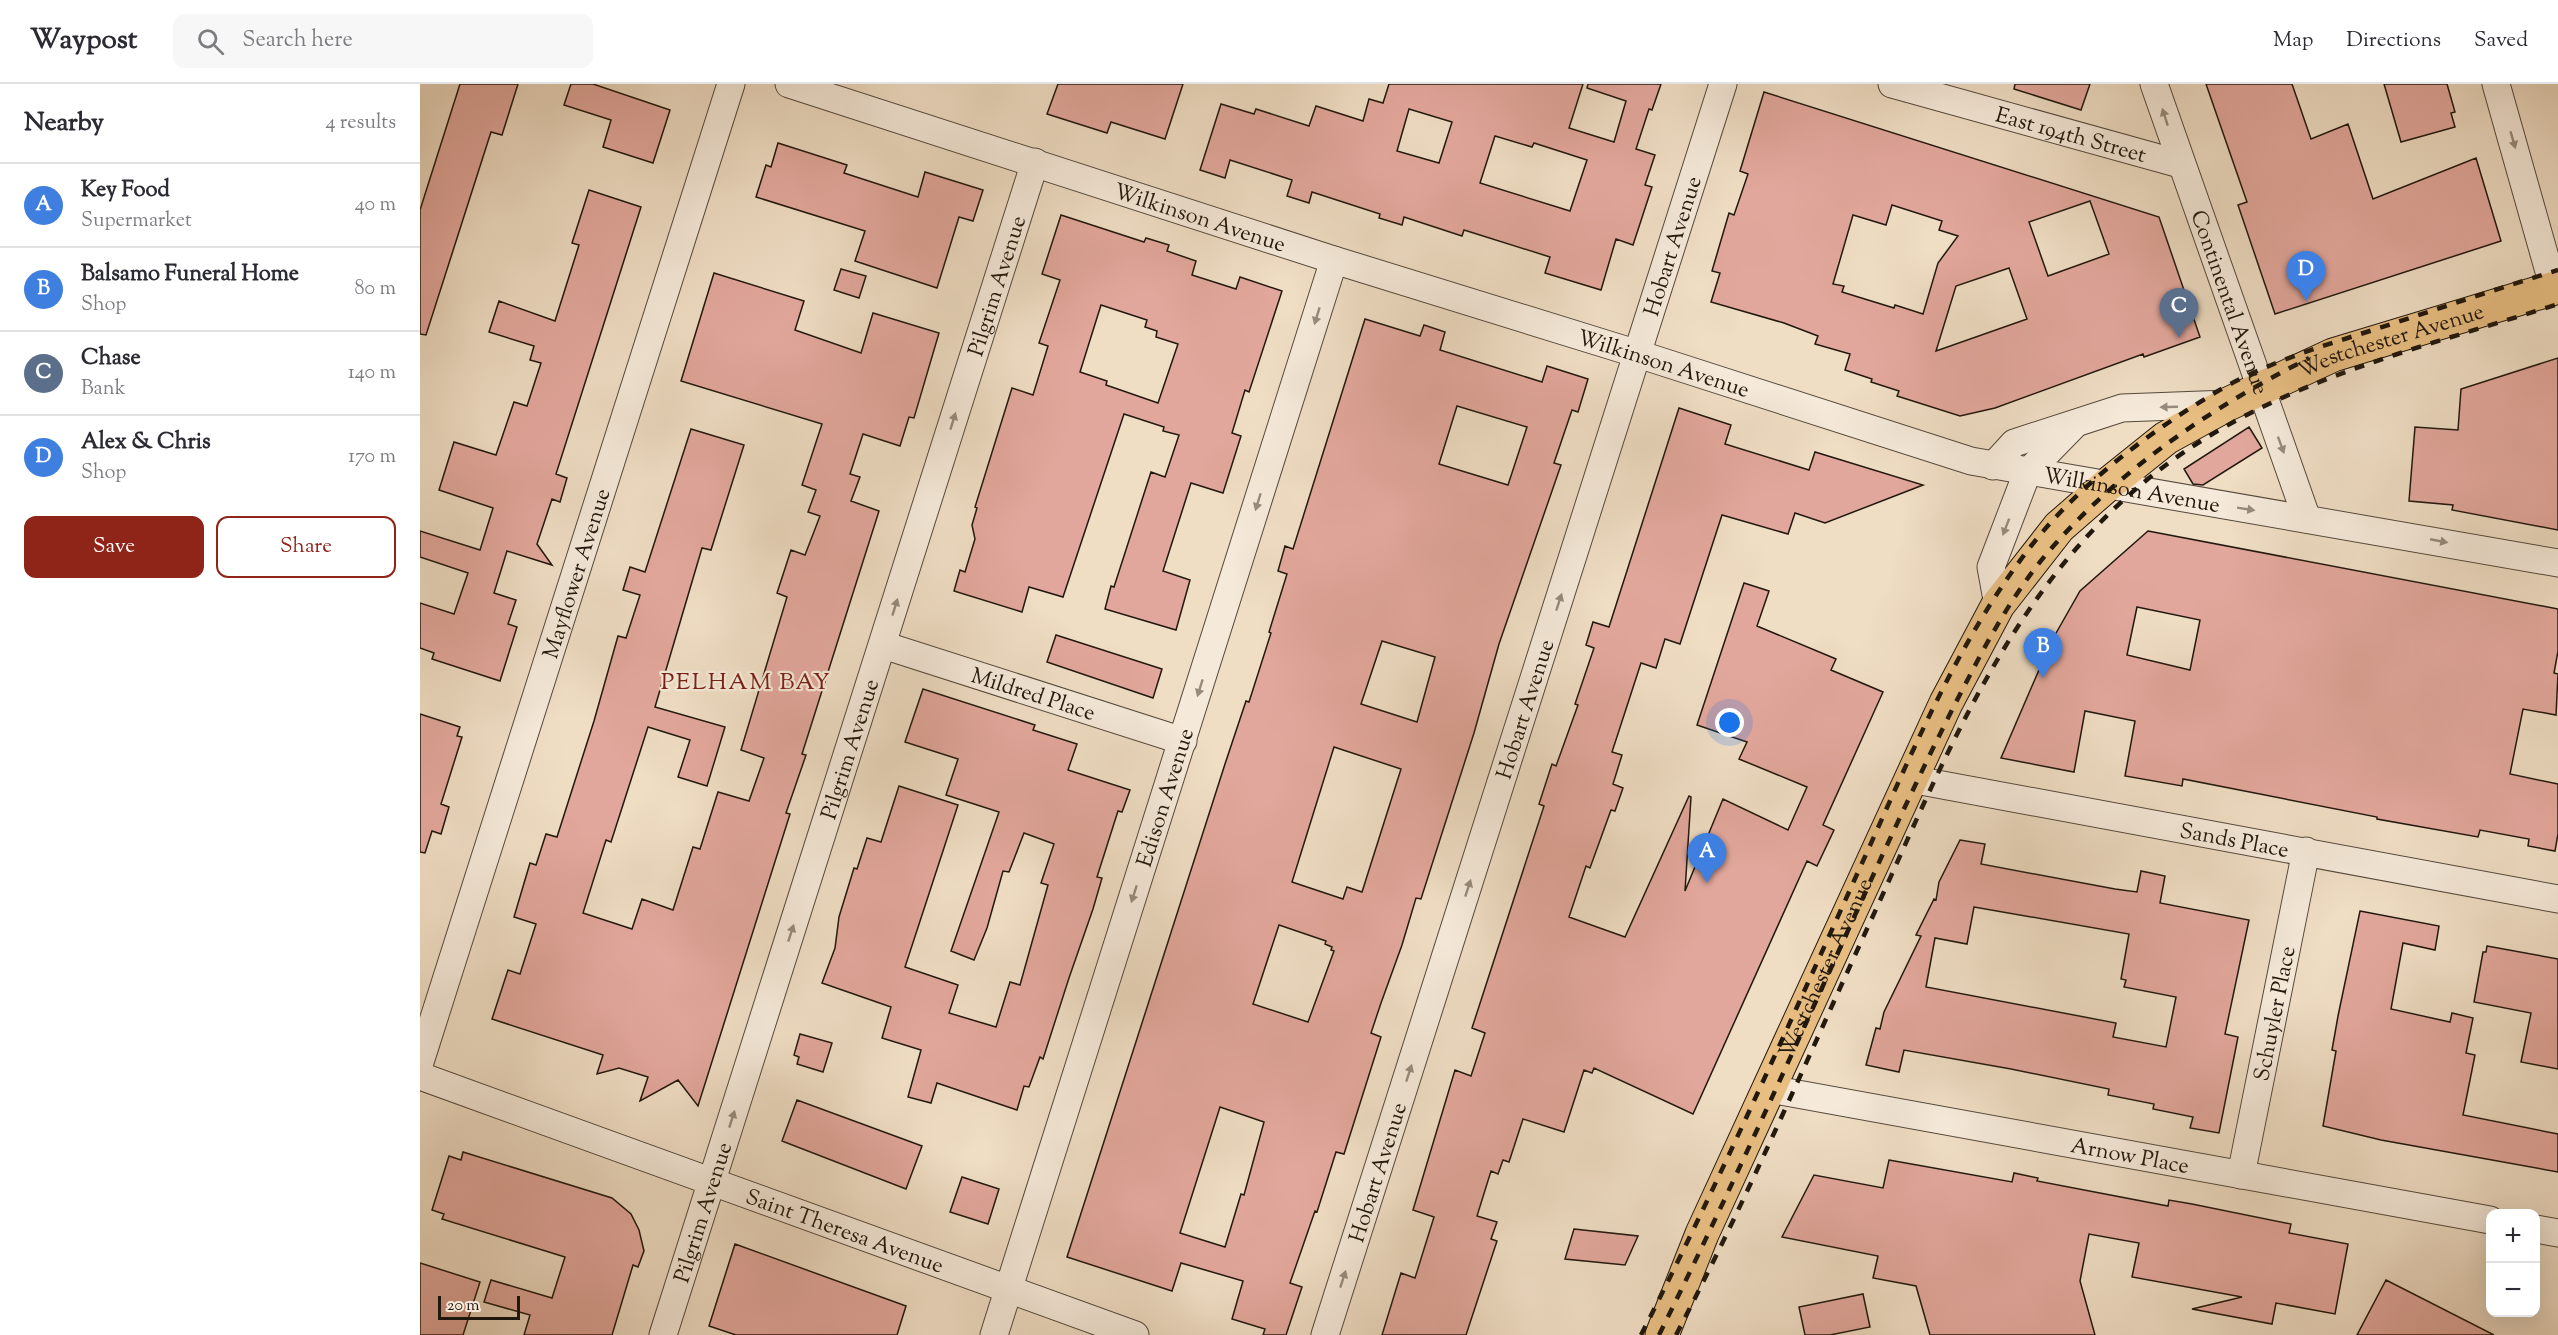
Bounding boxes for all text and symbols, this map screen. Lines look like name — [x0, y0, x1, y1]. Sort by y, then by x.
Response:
search box — [173, 14, 593, 68]
text: Waypost — [30, 21, 137, 61]
icon: search — [194, 25, 227, 58]
text: Search here — [242, 25, 353, 57]
text: Map — [2273, 26, 2313, 56]
text: Directions — [2346, 26, 2441, 56]
text: Saved — [2474, 26, 2528, 56]
street label: East 194th Street — [1991, 100, 2150, 173]
text: Nearby — [24, 105, 104, 142]
one-way arrow — [2159, 108, 2169, 126]
text: 4 results — [325, 109, 396, 138]
one-way arrow — [2508, 131, 2518, 149]
street label: Hobart Avenue — [1637, 173, 1712, 321]
text: Key Food — [81, 175, 170, 207]
street label: Wilkinson Avenue — [1109, 177, 1289, 262]
text: A — [35, 191, 52, 220]
text: 40 m — [355, 191, 396, 220]
street label: Continental Avenue — [2181, 206, 2275, 400]
text: Supermarket — [81, 207, 192, 236]
street label: Pilgrim Avenue — [961, 212, 1036, 361]
pin: D — [2286, 252, 2326, 301]
text: Balsamo Funeral Home — [81, 259, 299, 291]
text: B — [37, 275, 50, 304]
text: 80 m — [355, 275, 396, 304]
pin: C — [2160, 288, 2198, 338]
text: Shop — [81, 291, 126, 320]
street label: Westchester Avenue — [2293, 297, 2488, 388]
one-way arrow — [1312, 307, 1321, 325]
street label: Wilkinson Avenue — [1573, 323, 1753, 408]
text: Chase — [81, 343, 141, 375]
text: C — [35, 359, 52, 388]
text: 140 m — [348, 359, 396, 388]
text: Bank — [81, 375, 126, 404]
one-way arrow — [2160, 402, 2179, 411]
one-way arrow — [949, 412, 958, 430]
text: Alex & Chris — [81, 427, 211, 459]
one-way arrow — [2276, 436, 2286, 454]
text: D — [36, 443, 51, 472]
text: 170 m — [348, 443, 396, 472]
text: Shop — [81, 459, 126, 488]
street label: Wilkinson Avenue — [2040, 461, 2222, 523]
street label: Mayflower Avenue — [536, 485, 620, 663]
one-way arrow — [1253, 493, 1262, 511]
one-way arrow — [2237, 505, 2256, 514]
button: Save — [24, 516, 204, 578]
button: Share — [216, 516, 396, 578]
one-way arrow — [2001, 518, 2011, 536]
one-way arrow — [2429, 537, 2448, 546]
one-way arrow — [1555, 593, 1564, 611]
one-way arrow — [891, 598, 900, 616]
pin: B — [2024, 628, 2062, 678]
street label: Hobart Avenue — [1490, 636, 1564, 784]
street label: Mildred Place — [966, 661, 1099, 731]
district label: PELHAM BAY — [661, 666, 831, 700]
street label: Pilgrim Avenue — [814, 675, 889, 824]
one-way arrow — [1194, 679, 1204, 697]
your location — [1715, 708, 1744, 737]
street label: Edison Avenue — [1130, 725, 1204, 872]
street label: Sands Place — [2177, 816, 2291, 868]
pin: A — [1688, 834, 1726, 883]
street label: Westchester Avenue — [1772, 874, 1882, 1064]
one-way arrow — [1464, 879, 1473, 897]
one-way arrow — [1129, 885, 1138, 903]
one-way arrow — [787, 924, 796, 942]
street label: Schuyler Place — [2247, 944, 2306, 1084]
one-way arrow — [1404, 1064, 1414, 1082]
street label: Hobart Avenue — [1342, 1099, 1417, 1247]
one-way arrow — [728, 1110, 737, 1128]
street label: Arnow Place — [2068, 1131, 2191, 1184]
street label: Pilgrim Avenue — [668, 1139, 742, 1287]
street label: Saint Theresa Avenue — [740, 1182, 947, 1283]
map controls — [2486, 1209, 2540, 1317]
button: + — [2486, 1209, 2540, 1263]
button: − — [2486, 1263, 2540, 1317]
one-way arrow — [1339, 1270, 1348, 1288]
scale bar — [438, 1293, 520, 1320]
text: 20 m — [447, 1295, 480, 1318]

